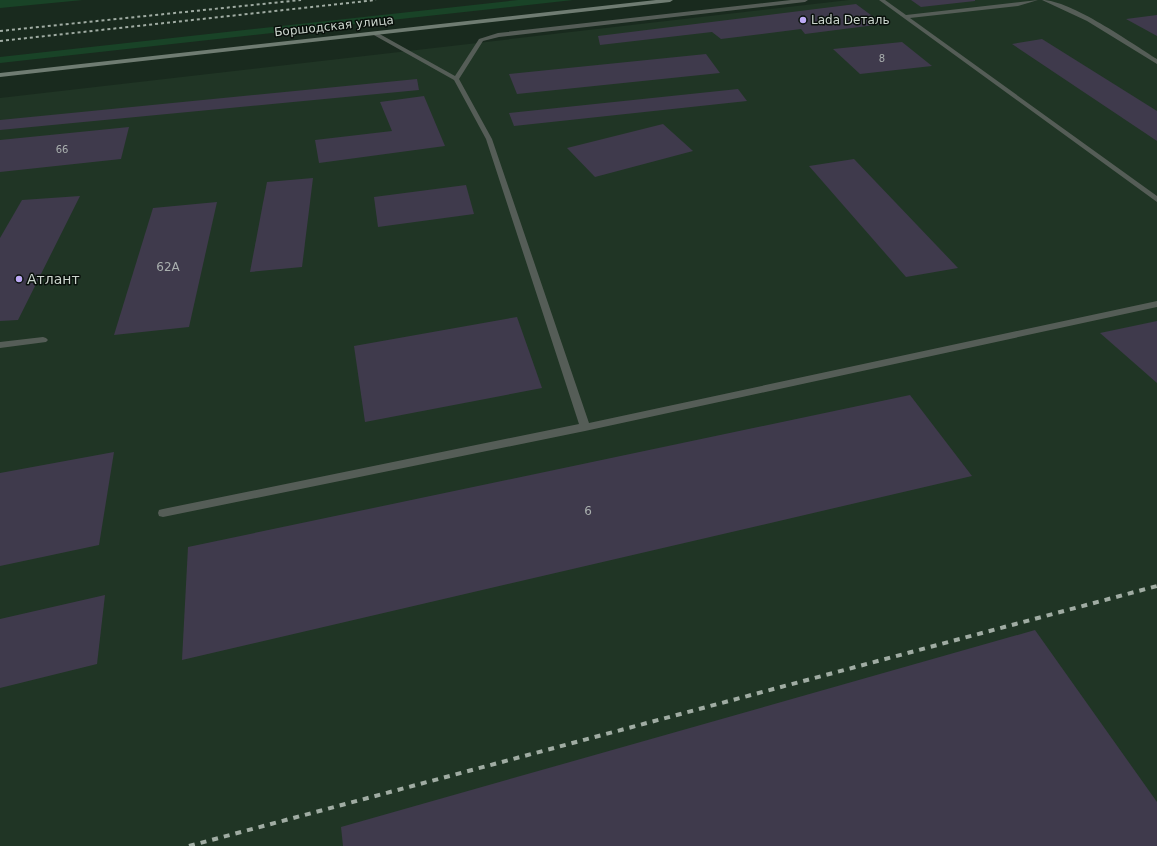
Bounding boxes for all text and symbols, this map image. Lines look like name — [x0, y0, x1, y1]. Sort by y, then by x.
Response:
street label: Боршодская улица — [274, 13, 394, 39]
place label: Lada Dеталь — [811, 13, 890, 27]
marker: Lada Dеталь — [798, 15, 808, 25]
house number: 8 — [879, 53, 885, 64]
house number: 66 — [56, 144, 68, 155]
house number: 62А — [156, 260, 181, 274]
place label: Атлант — [27, 271, 80, 287]
marker: Атлант — [14, 274, 24, 284]
house number: 6 — [584, 504, 592, 518]

